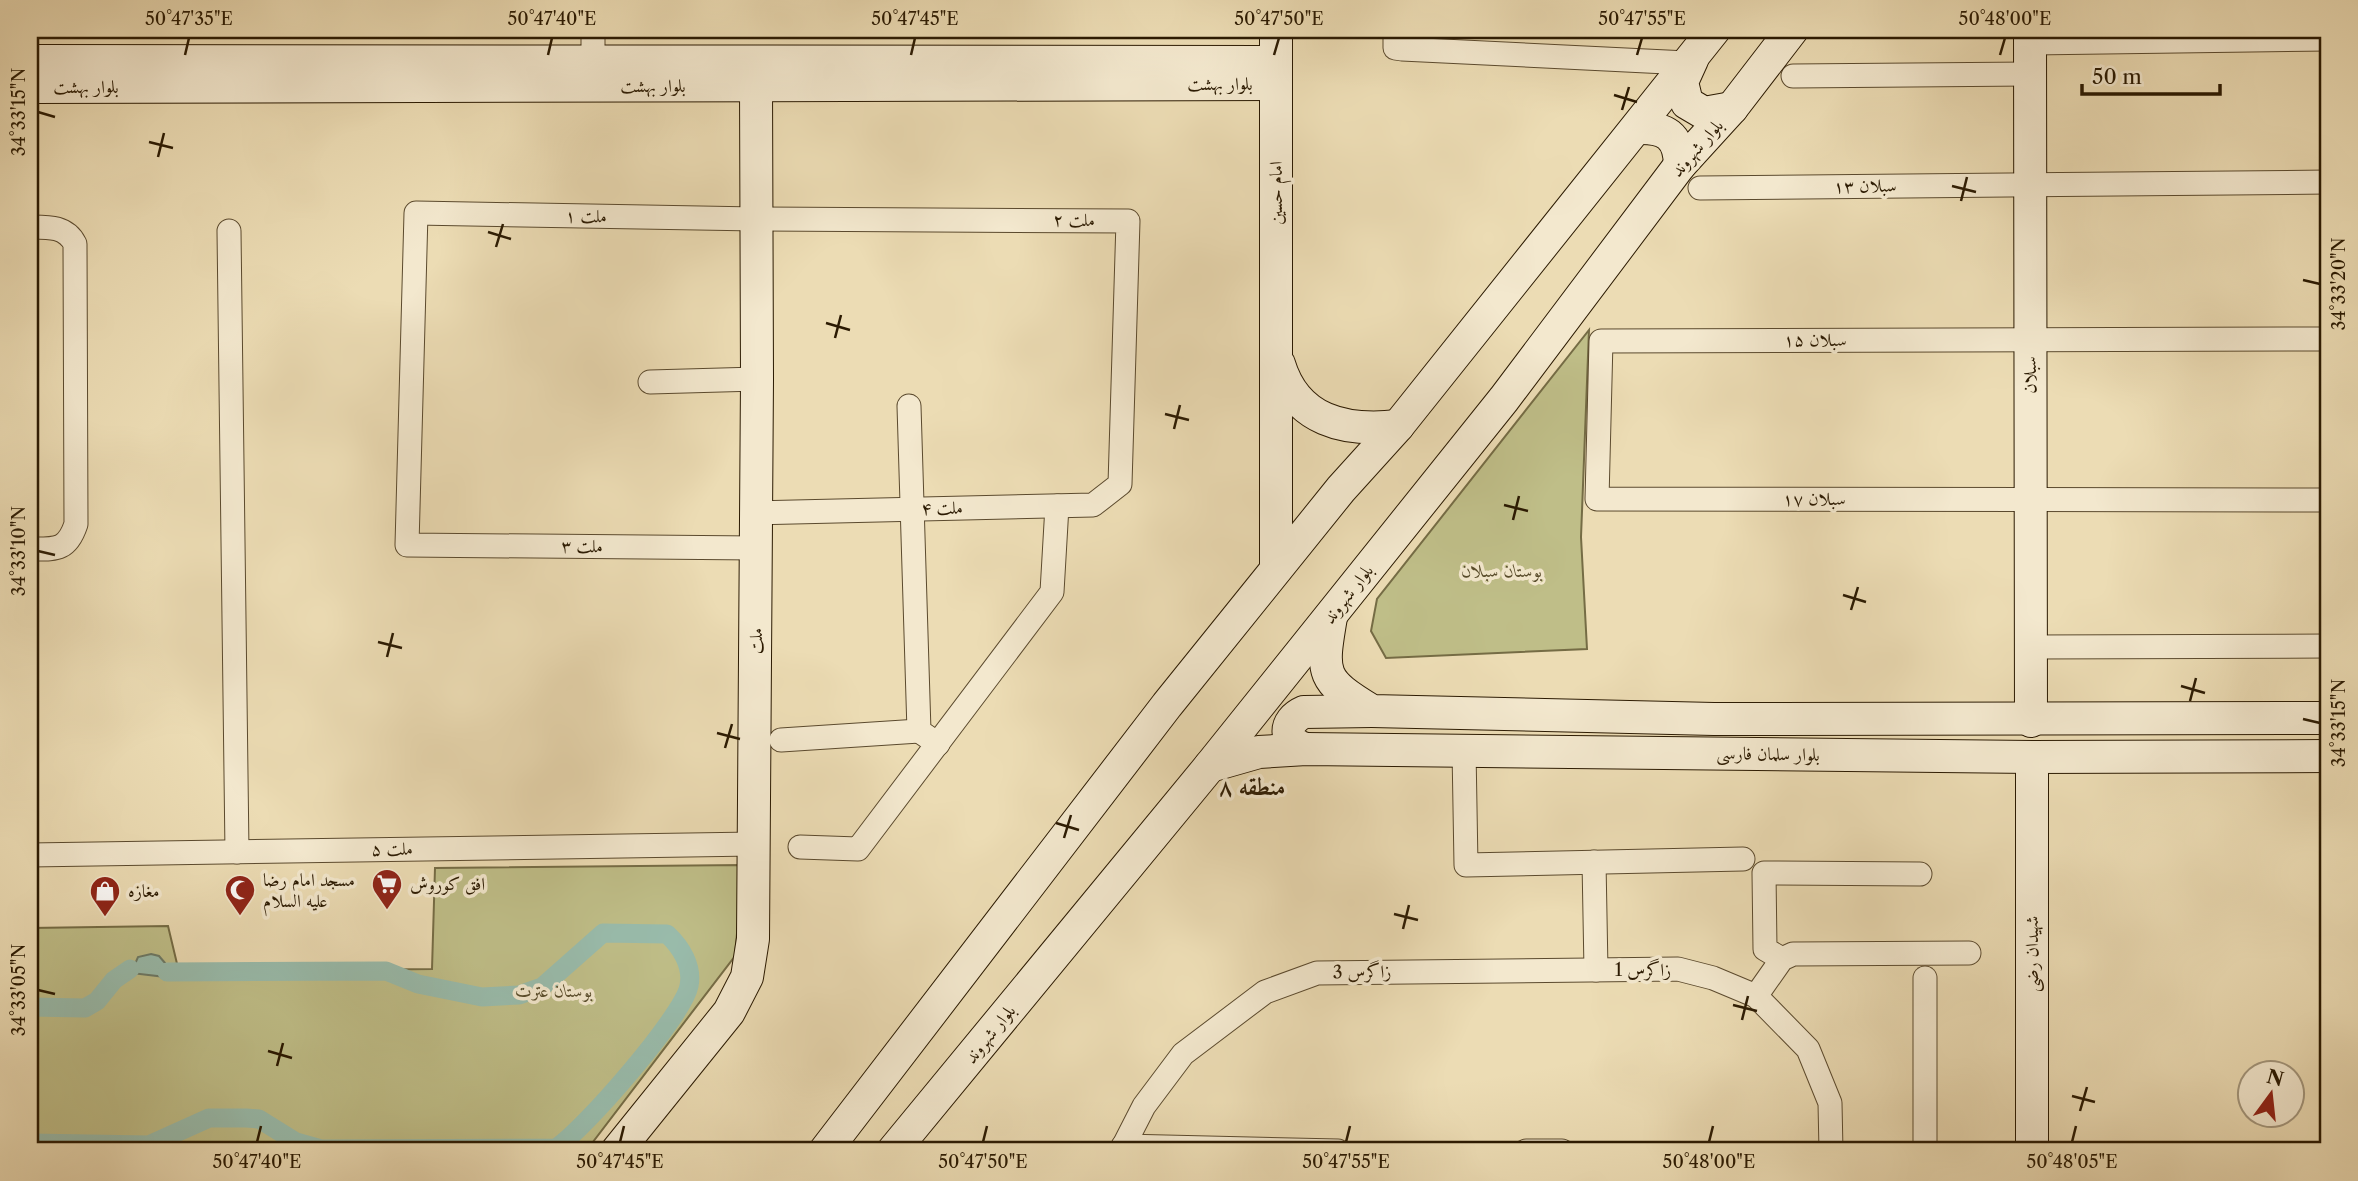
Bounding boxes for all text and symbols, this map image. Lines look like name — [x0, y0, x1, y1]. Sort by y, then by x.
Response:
text: 50°47'35"E — [145, 8, 233, 30]
text: 50°47'40"E — [507, 8, 597, 30]
text: 50°47'45"E — [871, 8, 959, 30]
text: 50°47'50"E — [1234, 8, 1324, 30]
text: 50°47'55"E — [1598, 8, 1686, 30]
text: 50°48'00"E — [1959, 8, 2051, 30]
scale bar — [2082, 52, 2220, 96]
text: 50 m — [2092, 64, 2142, 89]
text: 34°33'15"N — [8, 68, 30, 156]
street label: بلوار بهشت — [1187, 73, 1253, 96]
street label: بلوار بهشت — [620, 75, 686, 98]
street label: بلوار بهشت — [53, 76, 119, 99]
street label: بلوار شهروند — [1666, 115, 1729, 182]
street label: امام حسین — [1265, 161, 1292, 225]
street label: سبلان ۱۳ — [1833, 174, 1897, 198]
street label: ملت ۱ — [565, 205, 607, 227]
street label: ملت ۲ — [1053, 209, 1095, 231]
text: 34°33'20"N — [2328, 237, 2350, 331]
street label: سبلان ۱۵ — [1783, 329, 1847, 351]
street label: سبلان — [2019, 356, 2041, 394]
street label: سبلان ۱۷ — [1782, 488, 1846, 510]
street label: ملت ۴ — [921, 497, 963, 519]
text: 34°33'10"N — [8, 506, 30, 596]
street label: ملت ۳ — [561, 535, 603, 557]
street label: بلوار شهروند — [1318, 560, 1379, 629]
park label: بوستان سبلان — [1462, 560, 1543, 582]
street label: ملت — [745, 628, 767, 654]
text: 34°33'15"N — [2328, 679, 2350, 767]
street label: بلوار سلمان فارسی — [1716, 742, 1820, 768]
district label: منطقه ۸ — [1219, 772, 1285, 801]
street label: ملت ۵ — [371, 838, 413, 860]
supermarket icon: افق کوروش — [370, 867, 404, 911]
place label: مسجد امام رضا علیه السلام — [263, 869, 355, 917]
mosque icon: مسجد امام رضا علیه السلام — [223, 873, 257, 917]
place label: افق کوروش — [410, 873, 485, 895]
shop icon: مغازه — [88, 874, 122, 918]
place label: مغازه — [128, 880, 160, 902]
street label: شهیدان رضی — [2021, 916, 2045, 992]
text: 34°33'05"N — [8, 944, 30, 1036]
street label: زاگرس 1 — [1615, 958, 1671, 981]
street label: زاگرس 3 — [1332, 959, 1392, 984]
park label: بوستان عترت — [515, 980, 593, 1002]
street label: بلوار شهروند — [960, 1000, 1021, 1068]
north arrow — [2236, 1058, 2306, 1128]
text: N — [2264, 1065, 2286, 1091]
text: 50°47'40"E — [212, 1151, 302, 1173]
text: 50°47'45"E — [576, 1151, 664, 1173]
text: 50°47'50"E — [938, 1151, 1028, 1173]
text: 50°47'55"E — [1302, 1151, 1390, 1173]
text: 50°48'00"E — [1663, 1151, 1755, 1173]
text: 50°48'05"E — [2026, 1151, 2118, 1173]

